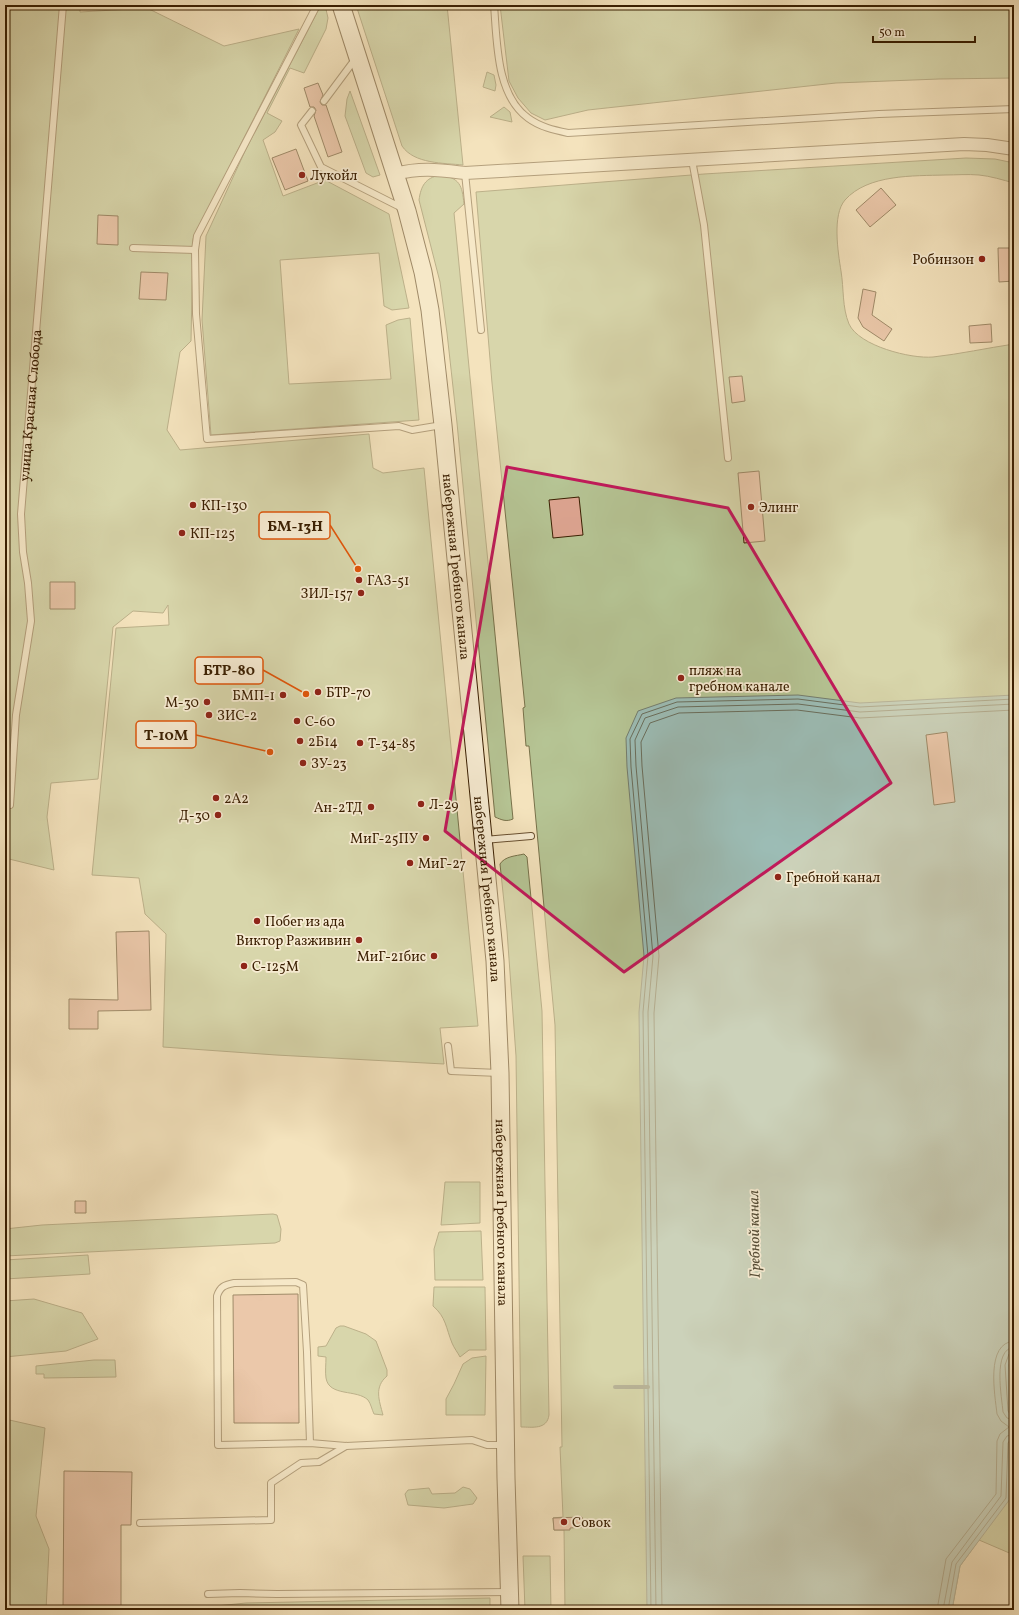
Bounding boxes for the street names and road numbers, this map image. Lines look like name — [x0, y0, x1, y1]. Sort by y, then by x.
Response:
street label: улица Красная Слобода — [16, 329, 47, 482]
street label: набережная Гребного канала — [437, 473, 474, 661]
street label: набережная Гребного канала — [468, 795, 504, 983]
street label: набережная Гребного канала — [490, 1119, 511, 1306]

